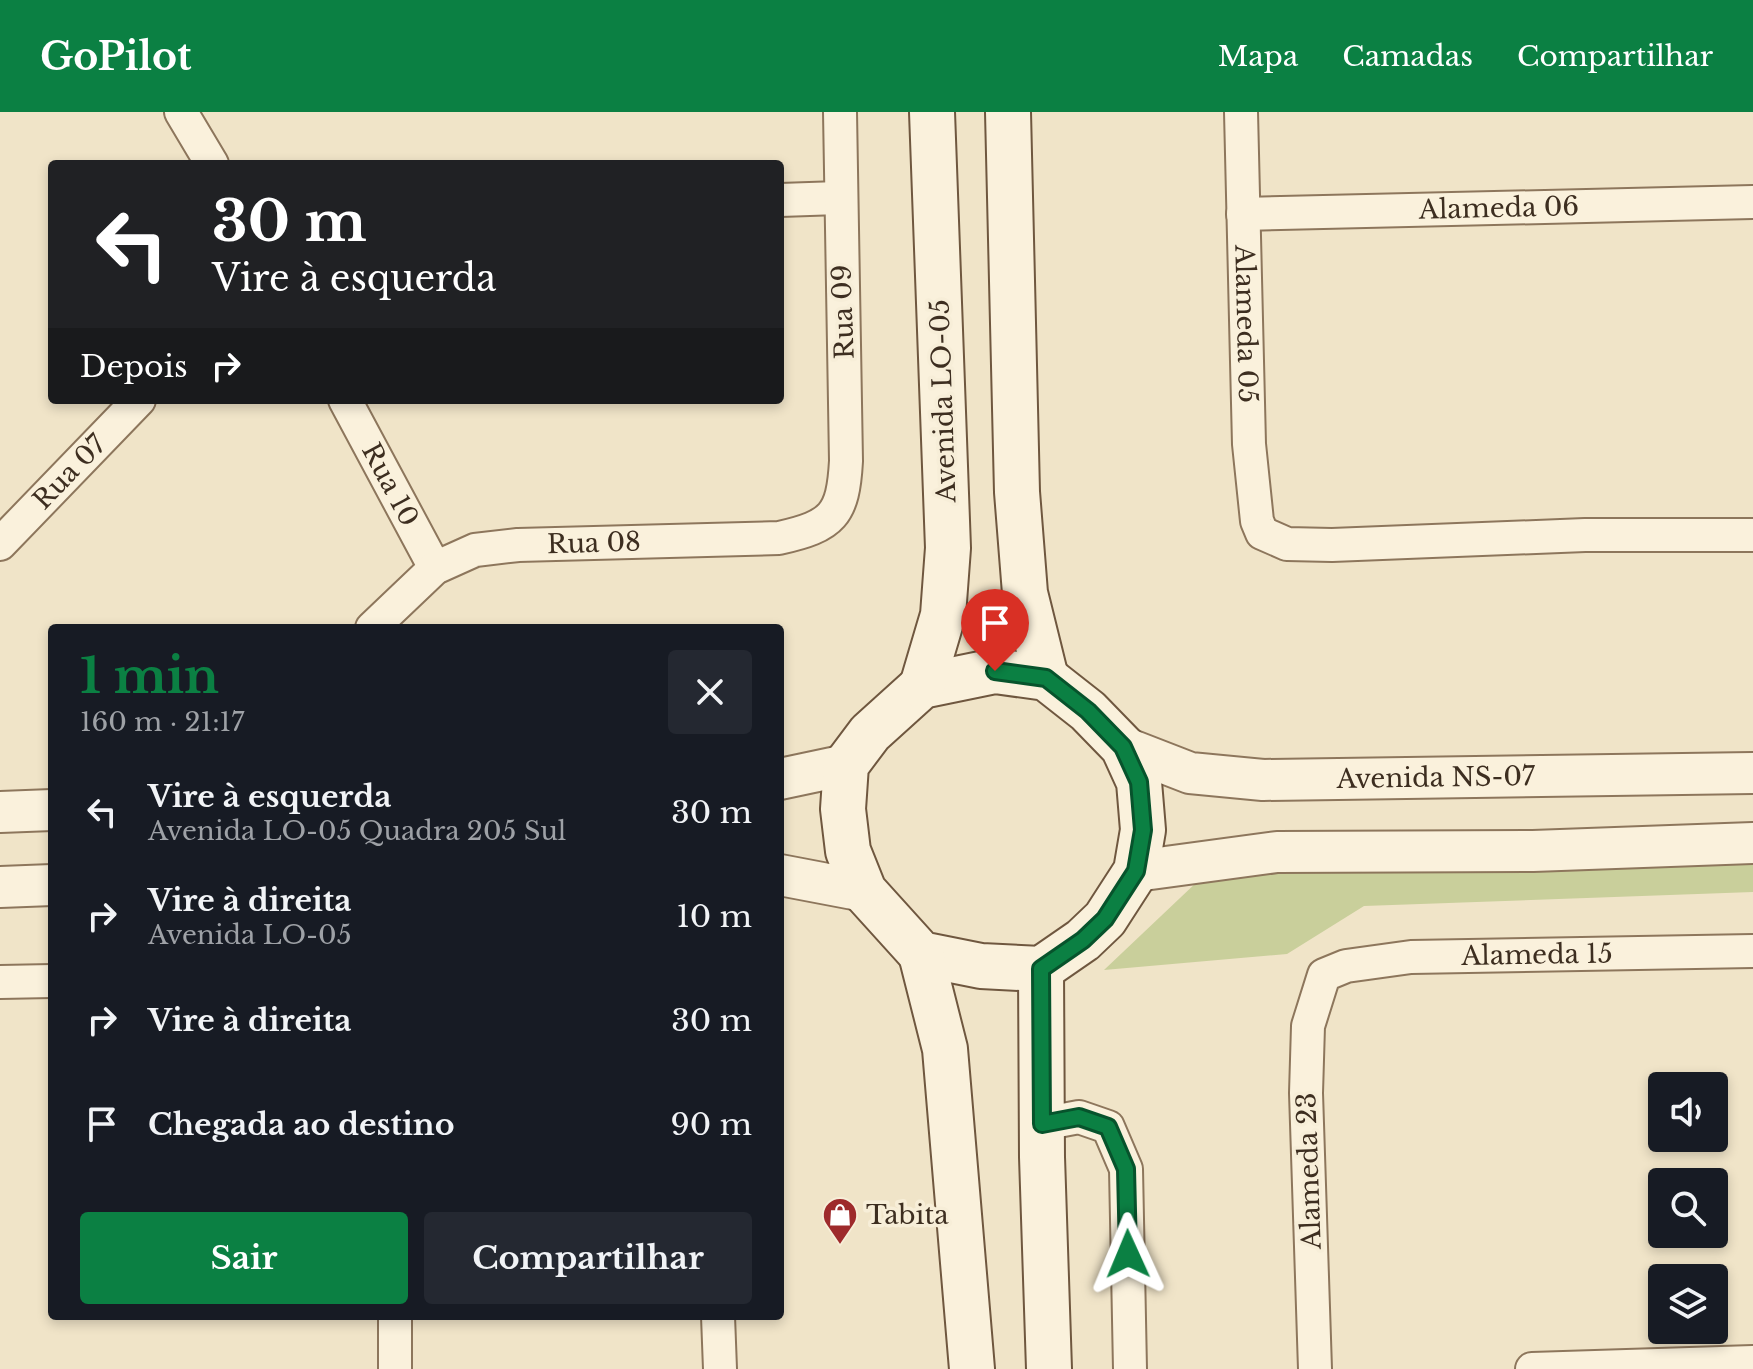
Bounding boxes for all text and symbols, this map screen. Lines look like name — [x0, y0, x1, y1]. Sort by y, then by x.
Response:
text: GoPilot — [40, 33, 192, 80]
text: Mapa — [1218, 39, 1298, 74]
text: Camadas — [1342, 39, 1473, 74]
text: Compartilhar — [1517, 39, 1713, 74]
text: 30 m — [212, 187, 367, 256]
street label: Alameda 06 — [1417, 190, 1579, 226]
icon: left — [80, 192, 184, 296]
street label: Alameda 05 — [1228, 243, 1264, 403]
text: Vire à esquerda — [212, 256, 496, 301]
street label: Rua 09 — [825, 264, 861, 360]
street label: Avenida LO-05 — [923, 299, 963, 504]
icon: right — [204, 344, 248, 388]
text: Depois — [80, 348, 188, 385]
street label: Rua 07 — [26, 427, 113, 516]
street label: Rua 10 — [355, 438, 426, 532]
street label: Rua 08 — [546, 526, 641, 560]
pin — [961, 589, 1029, 671]
icon: arrive — [973, 601, 1017, 645]
text: 1 min — [80, 646, 219, 706]
button: close — [668, 650, 752, 734]
text: 160 m · 21:17 — [80, 706, 244, 738]
street label: Avenida NS-07 — [1335, 760, 1536, 795]
text: Vire à esquerda — [148, 778, 391, 815]
icon: left — [80, 790, 124, 834]
text: 30 m — [671, 794, 752, 831]
text: Avenida LO-05 Quadra 205 Sul — [148, 815, 566, 847]
text: Vire à direita — [148, 882, 352, 919]
icon: right — [80, 894, 124, 938]
text: 10 m — [676, 898, 752, 935]
text: Avenida LO-05 — [148, 919, 351, 951]
street label: Alameda 15 — [1460, 937, 1613, 972]
icon: right — [80, 998, 124, 1042]
text: Vire à direita — [148, 1002, 352, 1039]
text: 30 m — [671, 1002, 752, 1039]
map controls — [1648, 1072, 1728, 1344]
button: sound — [1648, 1072, 1728, 1152]
street label: Alameda 23 — [1290, 1092, 1328, 1251]
icon: arrive — [80, 1102, 124, 1146]
text: Chegada ao destino — [148, 1106, 454, 1143]
text: 90 m — [670, 1106, 752, 1143]
button: search — [1648, 1168, 1728, 1248]
shop icon: Tabita — [821, 1196, 859, 1246]
place label: Tabita — [866, 1199, 949, 1231]
button: Sair — [80, 1212, 408, 1304]
button: Compartilhar — [424, 1212, 752, 1304]
position arrow — [1086, 1212, 1170, 1296]
button: layers — [1648, 1264, 1728, 1344]

